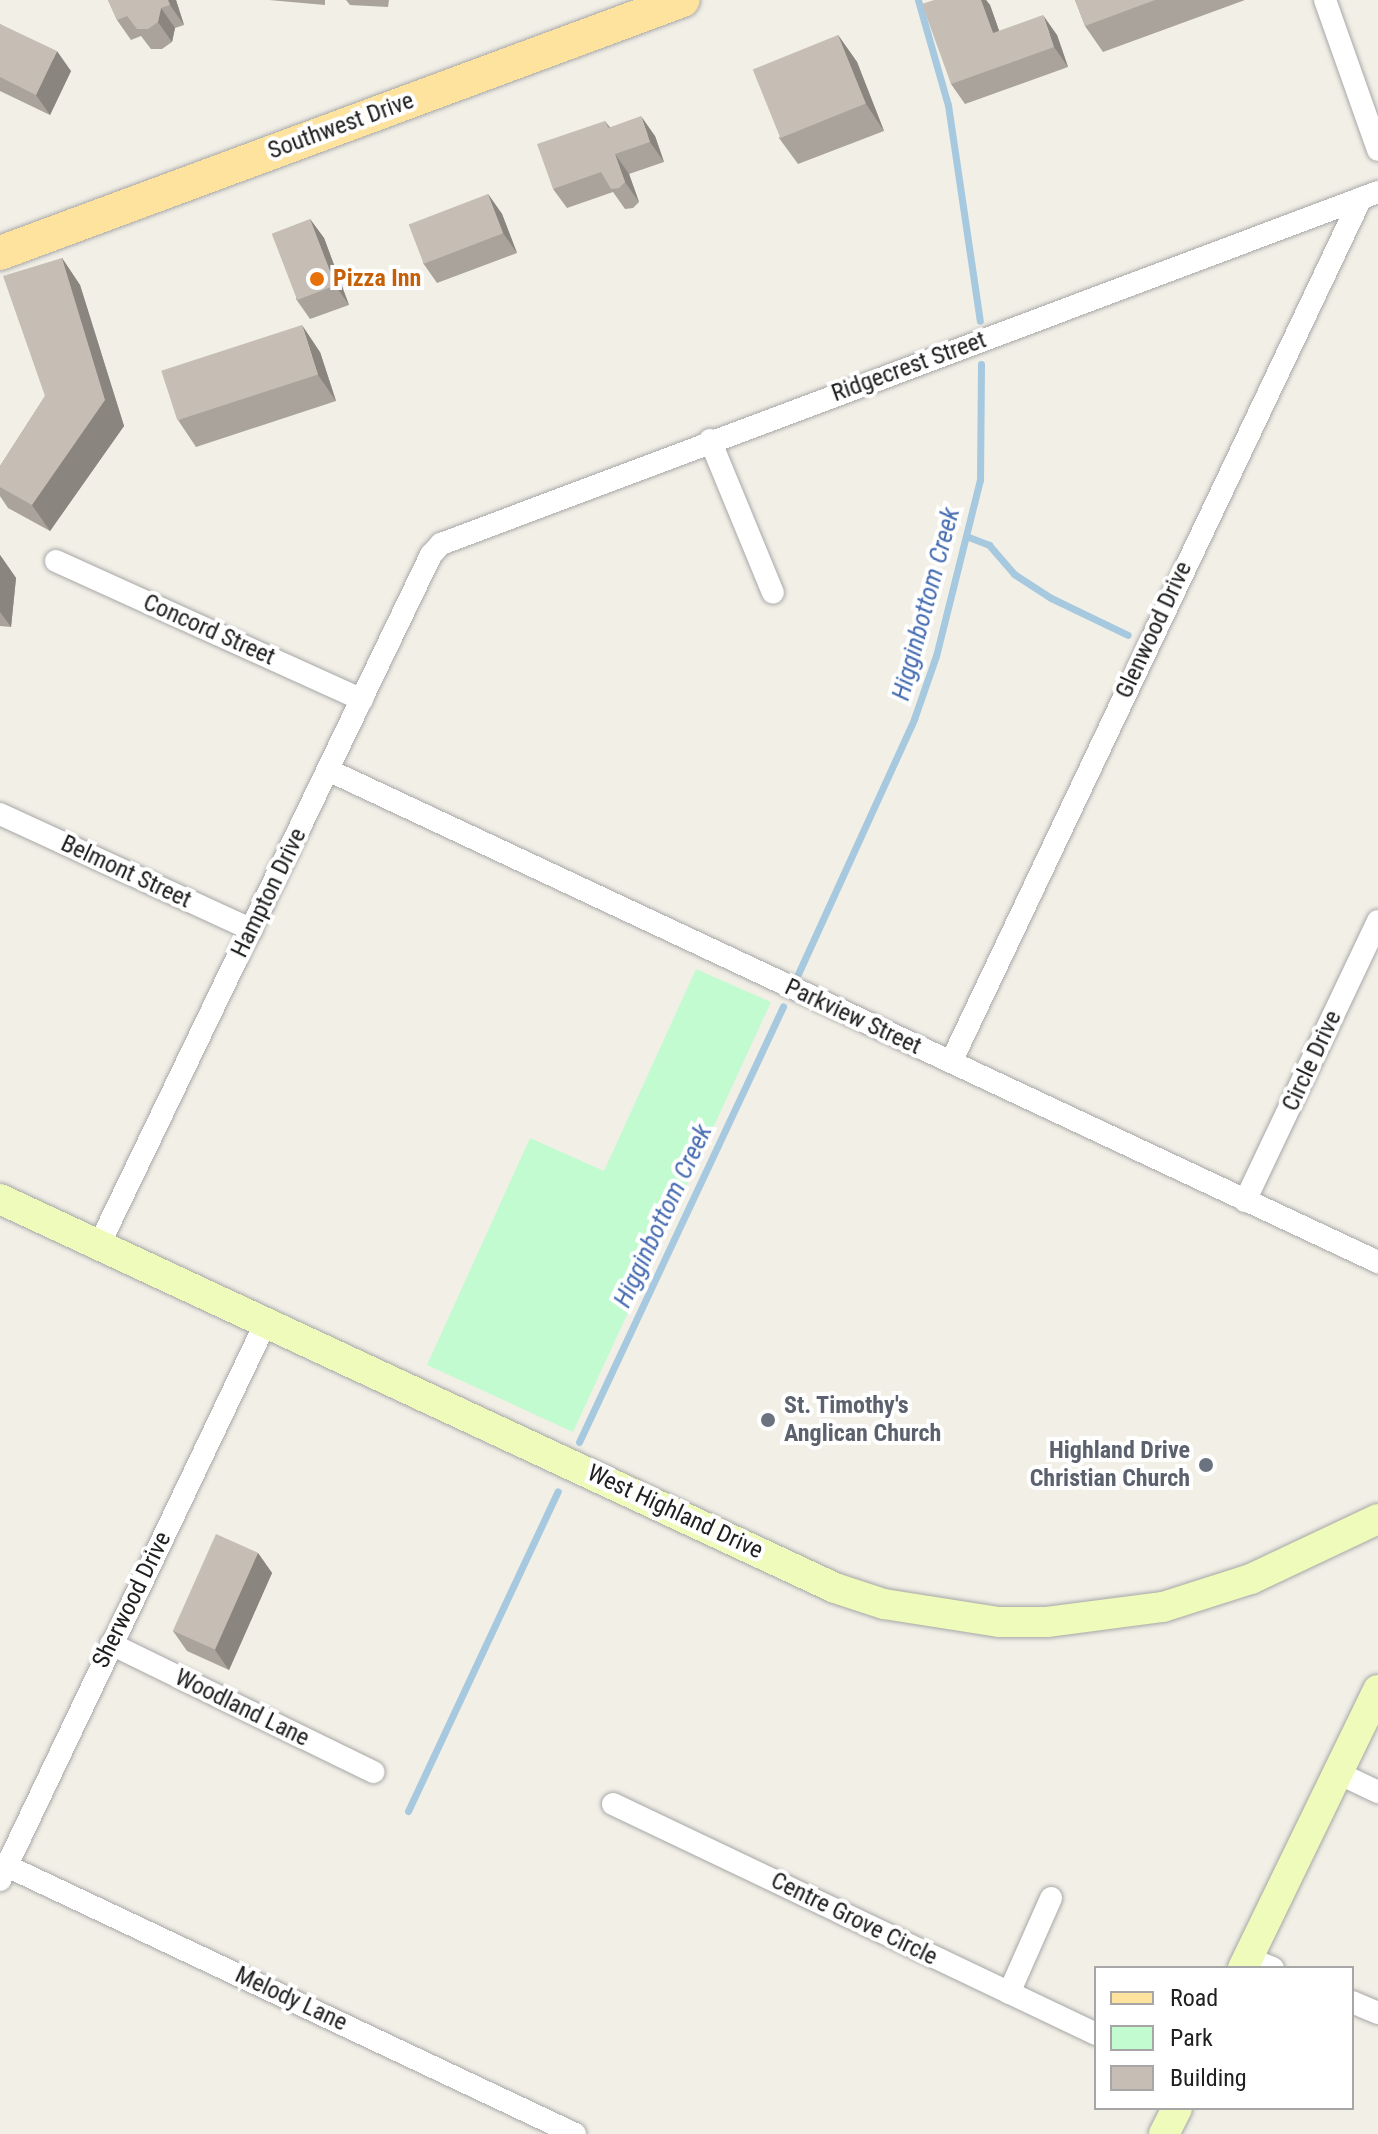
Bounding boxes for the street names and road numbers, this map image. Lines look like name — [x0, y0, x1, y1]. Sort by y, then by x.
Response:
street label: Southwest Drive — [264, 86, 418, 166]
street label: Ridgecrest Street — [828, 326, 990, 408]
street label: Glenwood Drive — [1110, 557, 1198, 703]
street label: Concord Street — [139, 588, 279, 672]
street label: Hampton Drive — [225, 824, 313, 962]
street label: Belmont Street — [56, 829, 196, 915]
street label: Parkview Street — [780, 973, 926, 1061]
street label: Circle Drive — [1276, 1006, 1348, 1116]
street label: West Highland Drive — [583, 1459, 767, 1565]
street label: Sherwood Drive — [87, 1527, 177, 1673]
street label: Woodland Lane — [170, 1663, 314, 1753]
street label: Centre Grove Circle — [766, 1866, 942, 1972]
street label: Melody Lane — [230, 1961, 352, 2037]

